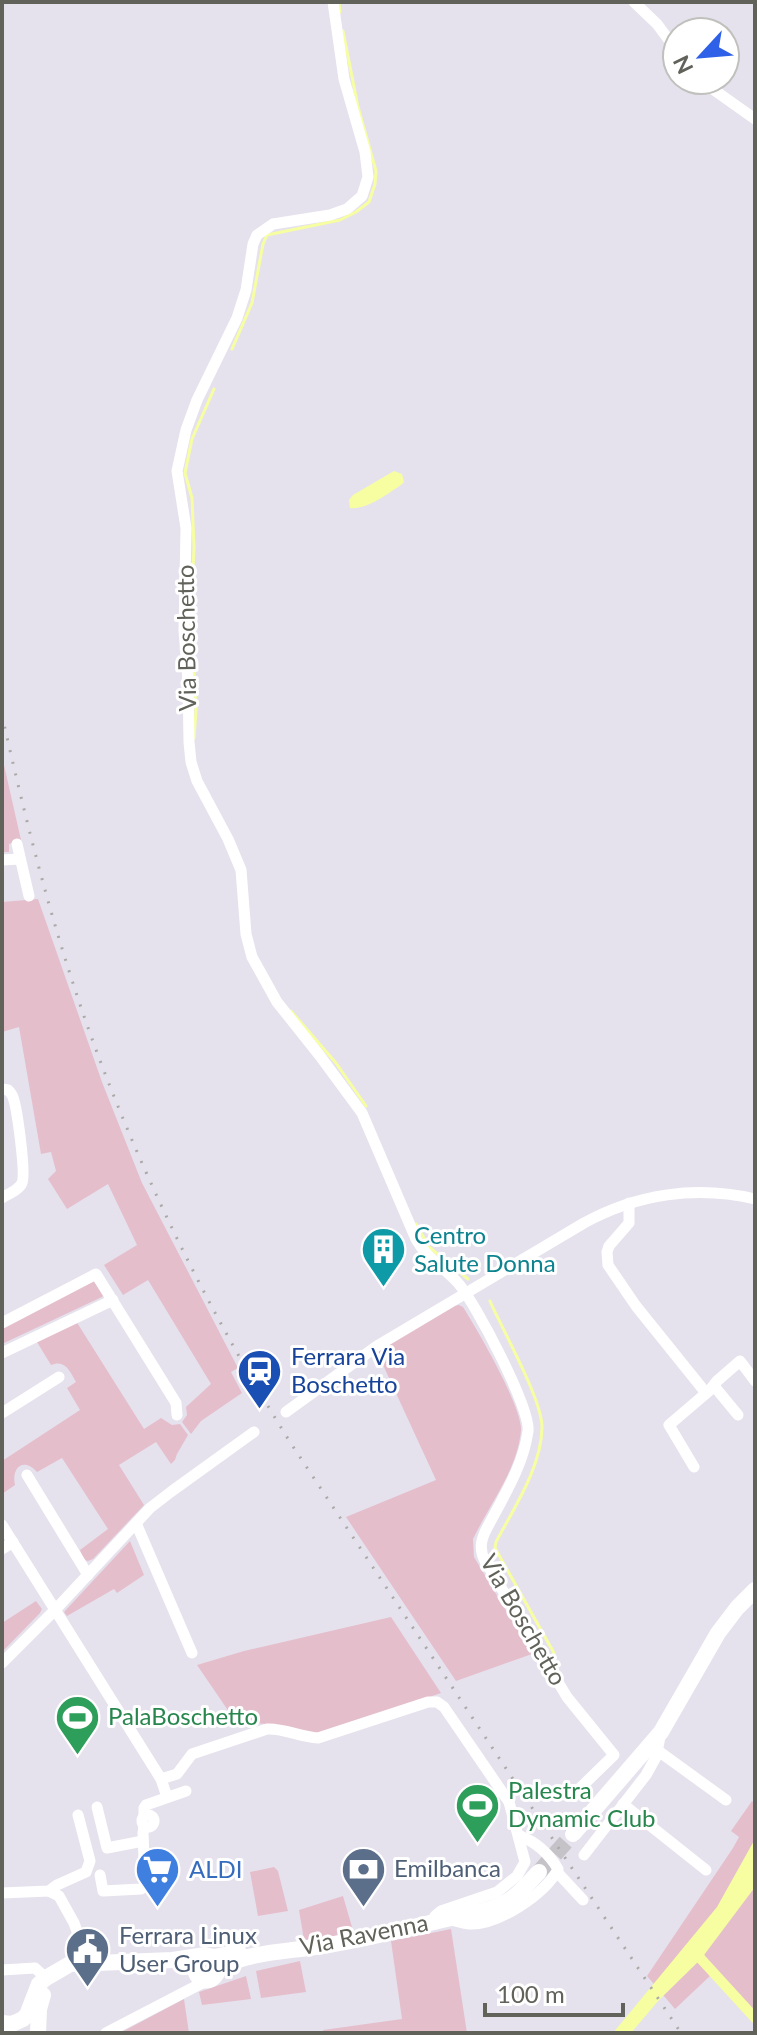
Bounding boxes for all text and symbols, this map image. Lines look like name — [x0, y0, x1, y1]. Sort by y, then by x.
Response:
north arrow — [661, 16, 741, 96]
text: N — [667, 51, 698, 79]
street label: Via Boschetto — [170, 564, 201, 712]
place label: Centro Salute Donna — [414, 1220, 556, 1277]
building icon: Centro Salute Donna — [359, 1226, 407, 1289]
place label: Ferrara Via Boschetto — [291, 1341, 405, 1398]
station icon: Ferrara Via Boschetto — [236, 1347, 284, 1410]
street label: Via Boschetto — [475, 1548, 574, 1690]
sports icon: PalaBoschetto — [53, 1693, 101, 1756]
place label: PalaBoschetto — [108, 1701, 258, 1730]
place label: Palestra Dynamic Club — [508, 1775, 656, 1832]
sports icon: Palestra Dynamic Club — [453, 1781, 501, 1844]
bank icon: Emilbanca — [339, 1845, 387, 1908]
supermarket icon: ALDI — [134, 1846, 182, 1909]
place label: Emilbanca — [394, 1853, 501, 1882]
place label: ALDI — [189, 1854, 243, 1883]
street label: Via Ravenna — [297, 1907, 430, 1960]
place label: Ferrara Linux User Group — [119, 1920, 257, 1977]
public building icon: Ferrara Linux User Group — [64, 1926, 112, 1989]
scale bar — [485, 1967, 623, 2017]
text: 100 m — [497, 1979, 565, 2008]

